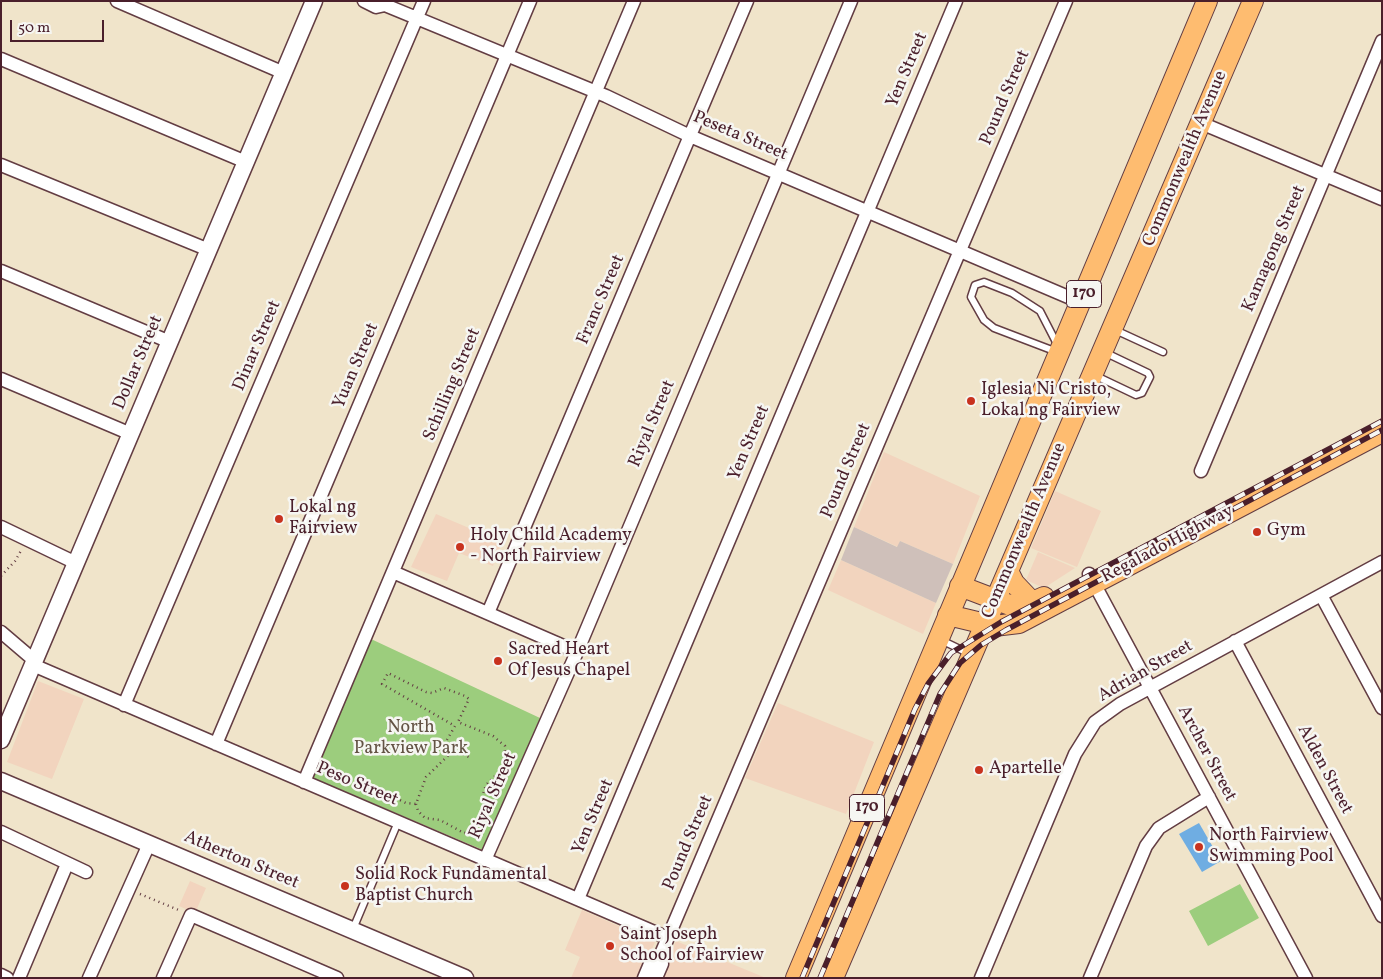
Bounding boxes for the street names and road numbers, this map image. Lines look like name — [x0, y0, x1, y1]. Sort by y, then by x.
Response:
street label: Yen Street — [882, 29, 934, 111]
street label: Pound Street — [976, 47, 1036, 149]
street label: Commonwealth Avenue — [1139, 68, 1233, 250]
street label: Peseta Street — [689, 107, 791, 167]
street label: Kamagong Street — [1239, 182, 1311, 316]
street label: Franc Street — [573, 252, 631, 348]
road number: 170 — [1066, 280, 1102, 308]
street label: Dinar Street — [229, 297, 287, 395]
street label: Dollar Street — [109, 312, 169, 414]
street label: Yuan Street — [329, 320, 385, 412]
street label: Schilling Street — [420, 325, 486, 445]
street label: Riyal Street — [625, 377, 681, 471]
street label: Yen Street — [724, 402, 776, 484]
street label: Pound Street — [817, 420, 877, 522]
street label: Commonwealth Avenue — [978, 440, 1072, 622]
street label: Regalado Highway — [1098, 501, 1238, 589]
street label: Adrian Street — [1095, 636, 1197, 708]
street label: Archer Street — [1172, 702, 1240, 806]
street label: Alden Street — [1291, 722, 1357, 818]
street label: Riyal Street — [465, 749, 523, 843]
street label: Peso Street — [313, 758, 401, 812]
street label: Yen Street — [568, 776, 620, 858]
street label: Pound Street — [659, 792, 719, 894]
road number: 170 — [850, 794, 884, 821]
street label: Atherton Street — [180, 827, 302, 895]

